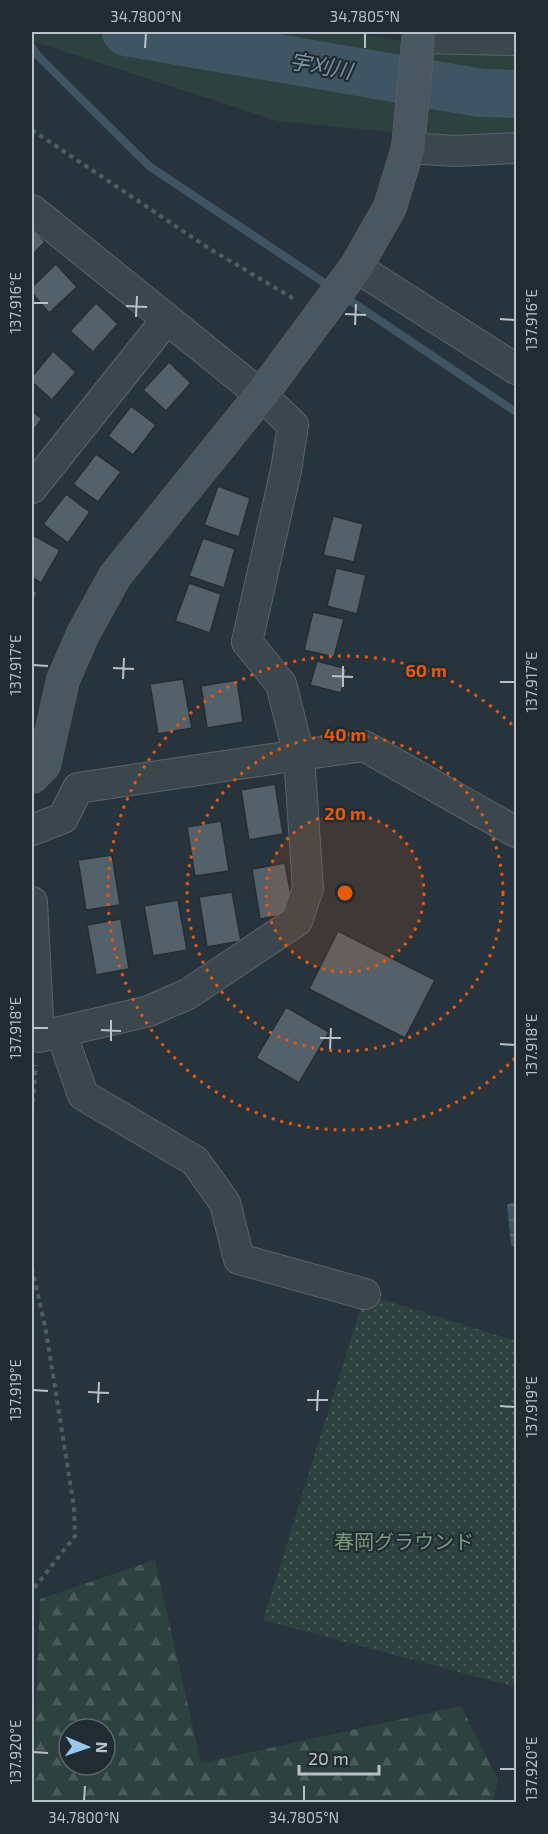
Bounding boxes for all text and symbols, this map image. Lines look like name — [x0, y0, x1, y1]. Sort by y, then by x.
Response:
text: 34.7800°N — [110, 7, 182, 25]
text: 34.7805°N — [330, 7, 400, 25]
water label: 宇刈川 — [288, 47, 356, 83]
text: 137.916°E — [6, 272, 24, 334]
text: 137.916°E — [522, 289, 540, 351]
text: 137.917°E — [6, 635, 24, 695]
text: 137.917°E — [522, 652, 540, 712]
text: 60 m — [405, 659, 447, 681]
text: 40 m — [324, 723, 366, 745]
text: 20 m — [324, 802, 366, 824]
centre of rings — [335, 883, 355, 903]
text: 137.918°E — [6, 997, 24, 1059]
text: 137.918°E — [522, 1014, 540, 1076]
text: 137.919°E — [6, 1359, 24, 1421]
text: 137.919°E — [522, 1376, 540, 1438]
park label: 春岡グラウンド — [334, 1529, 474, 1553]
north arrow — [57, 1717, 117, 1777]
text: 137.920°E — [6, 1720, 24, 1784]
text: 137.920°E — [522, 1737, 540, 1801]
scale bar — [299, 1738, 378, 1776]
text: N — [93, 1741, 112, 1754]
text: 20 m — [308, 1747, 349, 1769]
text: 34.7800°N — [48, 1808, 120, 1826]
text: 34.7805°N — [269, 1808, 339, 1826]

